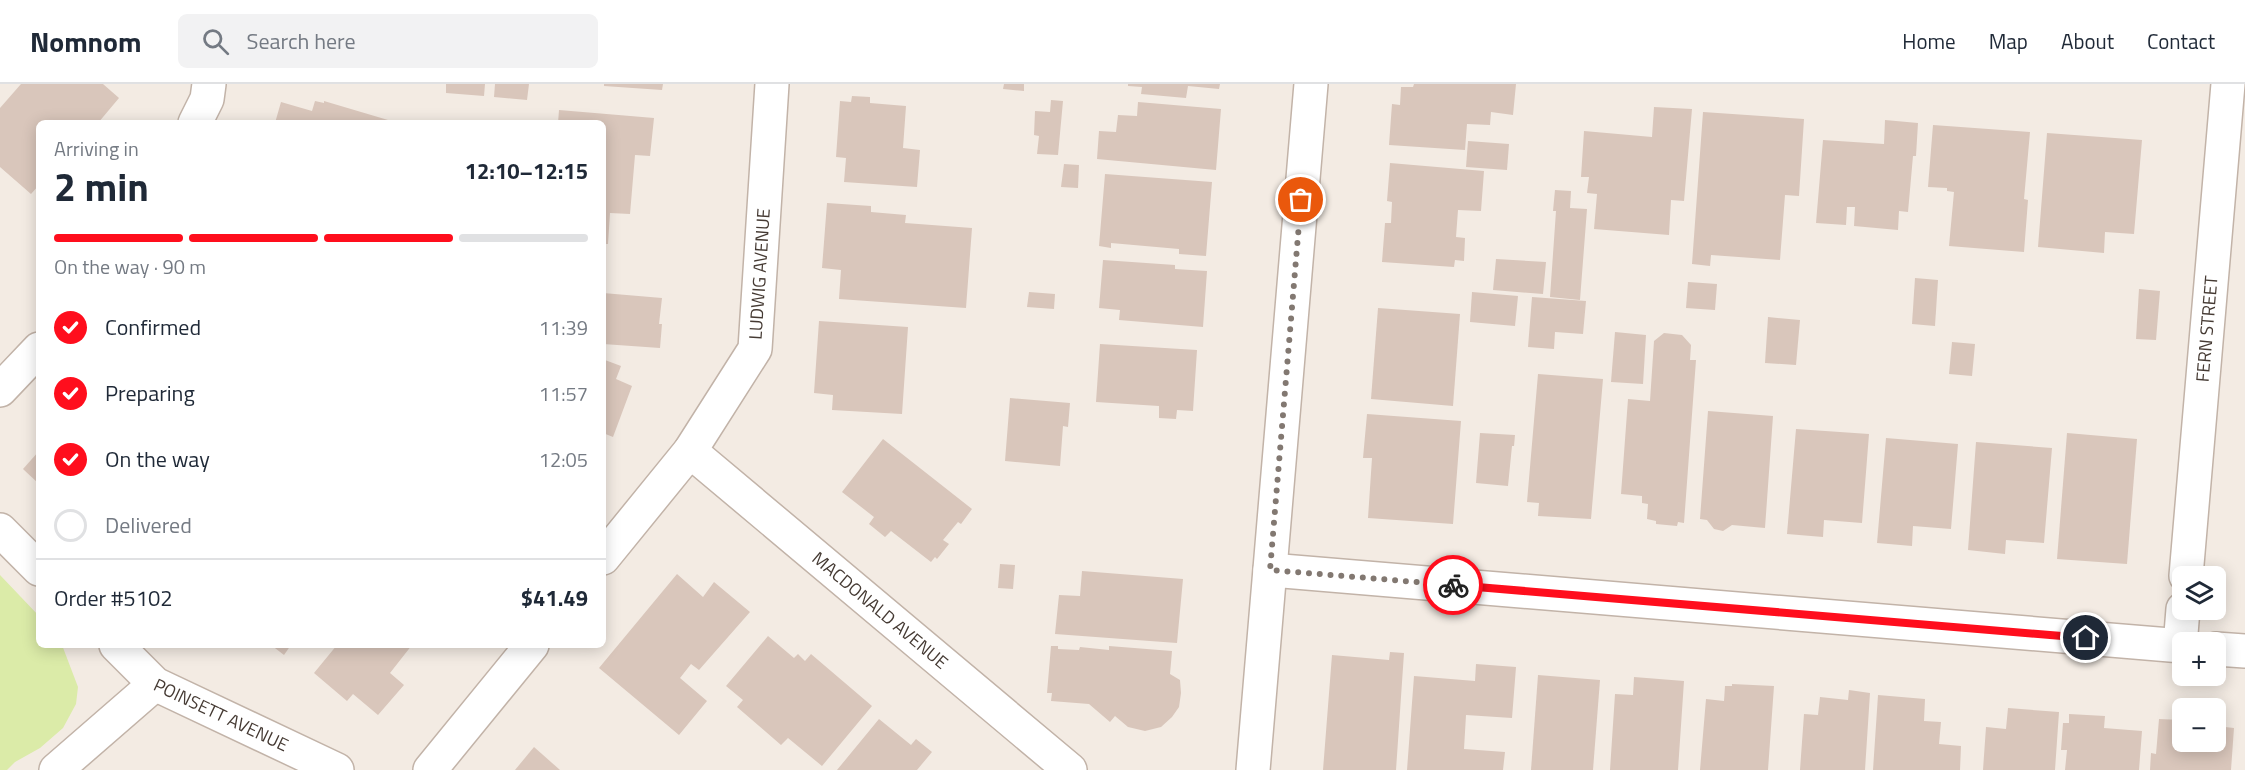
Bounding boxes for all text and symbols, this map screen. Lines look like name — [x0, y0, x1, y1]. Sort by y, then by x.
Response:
search box — [178, 14, 598, 68]
text: Nomnom — [30, 20, 142, 63]
text: Search here — [247, 24, 356, 58]
icon: search — [199, 25, 232, 58]
text: Home — [1902, 25, 1956, 57]
text: Map — [1989, 25, 2028, 57]
text: About — [2061, 25, 2114, 57]
text: Contact — [2147, 25, 2215, 57]
text: Arriving in — [54, 133, 139, 164]
text: 12:10–12:15 — [465, 154, 588, 188]
text: 2 min — [54, 157, 149, 216]
pin — [1275, 174, 1326, 225]
icon: bag — [1284, 183, 1317, 216]
street label: LUDWIG AVENUE — [742, 208, 777, 340]
text: On the way · 90 m — [54, 251, 206, 282]
street label: FERN STREET — [2189, 274, 2225, 383]
text: Confirmed — [105, 310, 201, 344]
icon: check — [54, 311, 87, 344]
text: 11:39 — [539, 312, 588, 343]
text: Preparing — [105, 376, 195, 410]
icon: check — [54, 377, 87, 410]
text: 11:57 — [539, 378, 588, 409]
text: On the way — [105, 442, 210, 476]
icon: check — [54, 443, 87, 476]
text: 12:05 — [539, 444, 588, 475]
text: Delivered — [105, 508, 192, 542]
street label: MACDONALD AVENUE — [806, 545, 954, 675]
courier — [1423, 555, 1483, 615]
map controls — [2172, 566, 2226, 752]
button: layers — [2172, 566, 2226, 620]
icon: bike — [1437, 569, 1470, 602]
text: Order #5102 — [54, 581, 173, 615]
text: $41.49 — [521, 581, 588, 615]
pin — [2060, 612, 2111, 663]
icon: home — [2069, 621, 2102, 654]
button: + — [2172, 632, 2226, 686]
street label: POINSETT AVENUE — [149, 671, 293, 758]
button: − — [2172, 698, 2226, 752]

